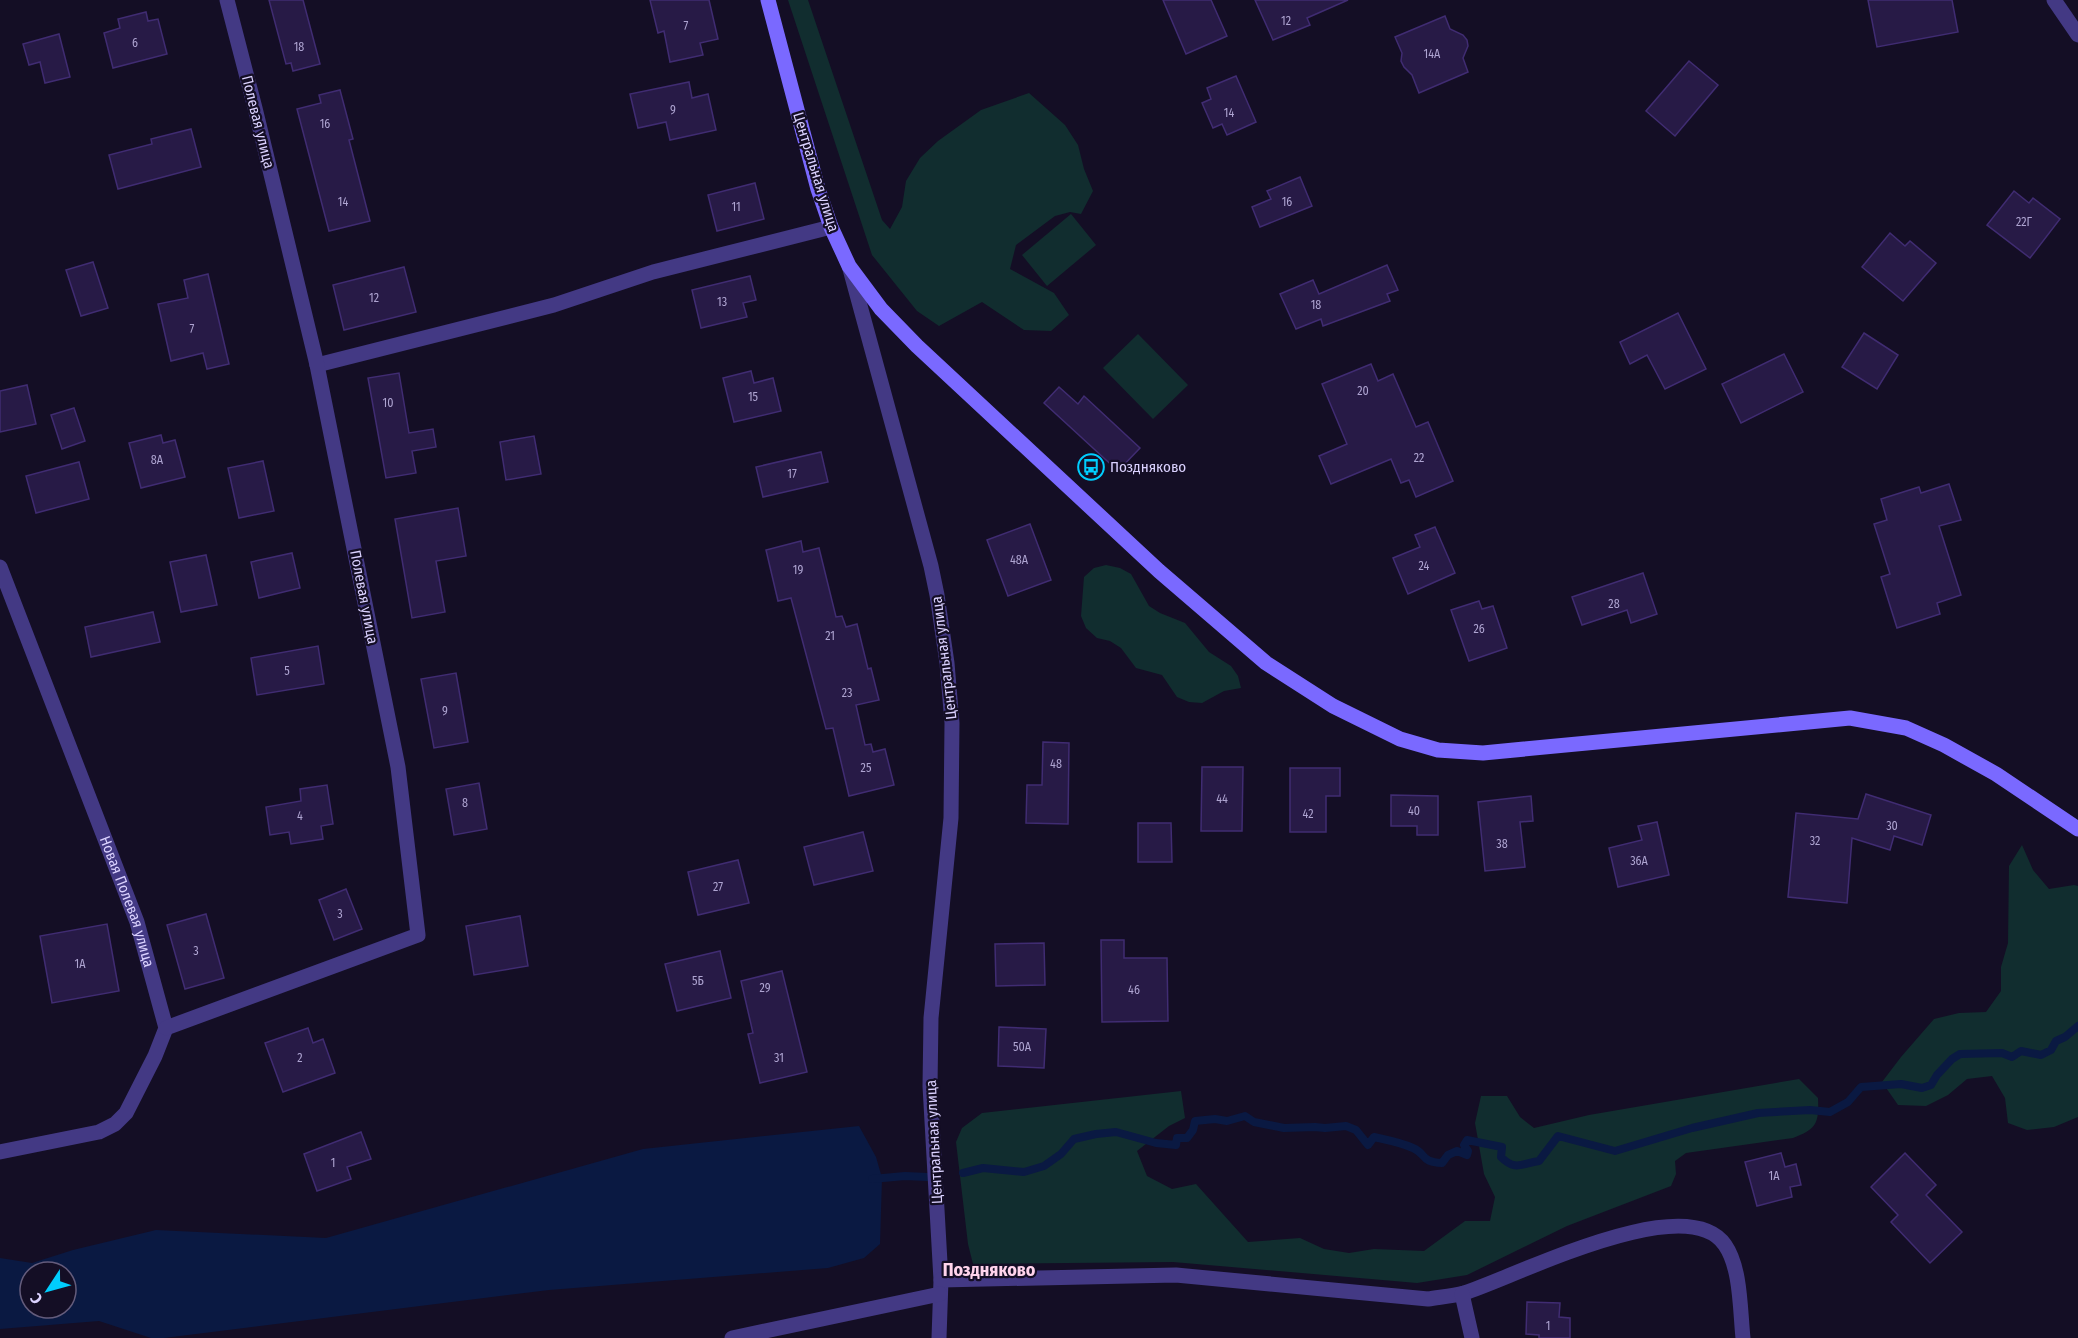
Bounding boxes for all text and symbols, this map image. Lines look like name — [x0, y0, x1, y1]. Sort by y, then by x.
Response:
house number: 12 — [1281, 14, 1291, 28]
house number: 7 — [684, 19, 689, 33]
house number: 6 — [132, 36, 138, 50]
house number: 18 — [294, 40, 304, 54]
house number: 14А — [1424, 47, 1441, 61]
street label: Полевая улица — [238, 74, 278, 170]
house number: 9 — [670, 103, 676, 117]
house number: 14 — [1224, 106, 1234, 120]
street label: Центральная улица — [789, 110, 843, 234]
house number: 16 — [320, 117, 330, 131]
house number: 14 — [338, 195, 348, 209]
house number: 16 — [1282, 195, 1292, 209]
house number: 11 — [731, 200, 741, 214]
house number: 22Г — [2016, 215, 2033, 229]
house number: 12 — [369, 291, 379, 305]
house number: 13 — [717, 295, 727, 309]
house number: 18 — [1311, 298, 1321, 312]
house number: 7 — [190, 322, 195, 336]
house number: 20 — [1357, 384, 1369, 398]
house number: 15 — [748, 390, 759, 404]
house number: 10 — [383, 396, 393, 410]
house number: 22 — [1414, 451, 1424, 465]
bus stop icon: Поздняково — [1076, 452, 1106, 482]
house number: 8А — [151, 453, 164, 467]
place label: Поздняково — [1110, 458, 1186, 476]
house number: 17 — [787, 467, 797, 481]
street label: Полевая улица — [346, 549, 382, 645]
house number: 48А — [1010, 553, 1029, 567]
house number: 24 — [1419, 559, 1430, 573]
house number: 19 — [793, 563, 803, 577]
street label: Центральная улица — [927, 595, 961, 721]
house number: 28 — [1608, 597, 1620, 611]
house number: 26 — [1473, 622, 1485, 636]
house number: 21 — [825, 629, 835, 643]
house number: 5 — [284, 664, 290, 678]
house number: 23 — [842, 686, 852, 700]
house number: 9 — [442, 704, 448, 718]
house number: 48 — [1050, 757, 1062, 771]
house number: 25 — [861, 761, 872, 775]
house number: 44 — [1216, 792, 1228, 806]
house number: 8 — [462, 796, 468, 810]
house number: 40 — [1408, 804, 1420, 818]
house number: 42 — [1303, 807, 1313, 821]
house number: 4 — [297, 809, 303, 823]
house number: 30 — [1886, 819, 1898, 833]
street label: Новая Полевая улица — [96, 833, 158, 969]
house number: 32 — [1810, 834, 1820, 848]
house number: 38 — [1496, 837, 1508, 851]
house number: 36А — [1630, 854, 1649, 868]
house number: 27 — [713, 880, 723, 894]
house number: 3 — [337, 907, 343, 921]
house number: 3 — [193, 944, 199, 958]
house number: 1А — [75, 957, 86, 971]
house number: 5Б — [692, 974, 704, 988]
house number: 29 — [759, 981, 771, 995]
house number: 46 — [1128, 983, 1140, 997]
house number: 50А — [1013, 1040, 1032, 1054]
house number: 2 — [297, 1051, 303, 1065]
house number: 31 — [774, 1051, 784, 1065]
street label: Центральная улица — [922, 1079, 946, 1205]
house number: 1 — [331, 1156, 335, 1170]
house number: 1А — [1769, 1169, 1780, 1183]
district label: Поздняково — [943, 1259, 1036, 1281]
north arrow — [18, 1260, 78, 1320]
text: С — [26, 1289, 46, 1308]
house number: 1 — [1546, 1319, 1550, 1333]

